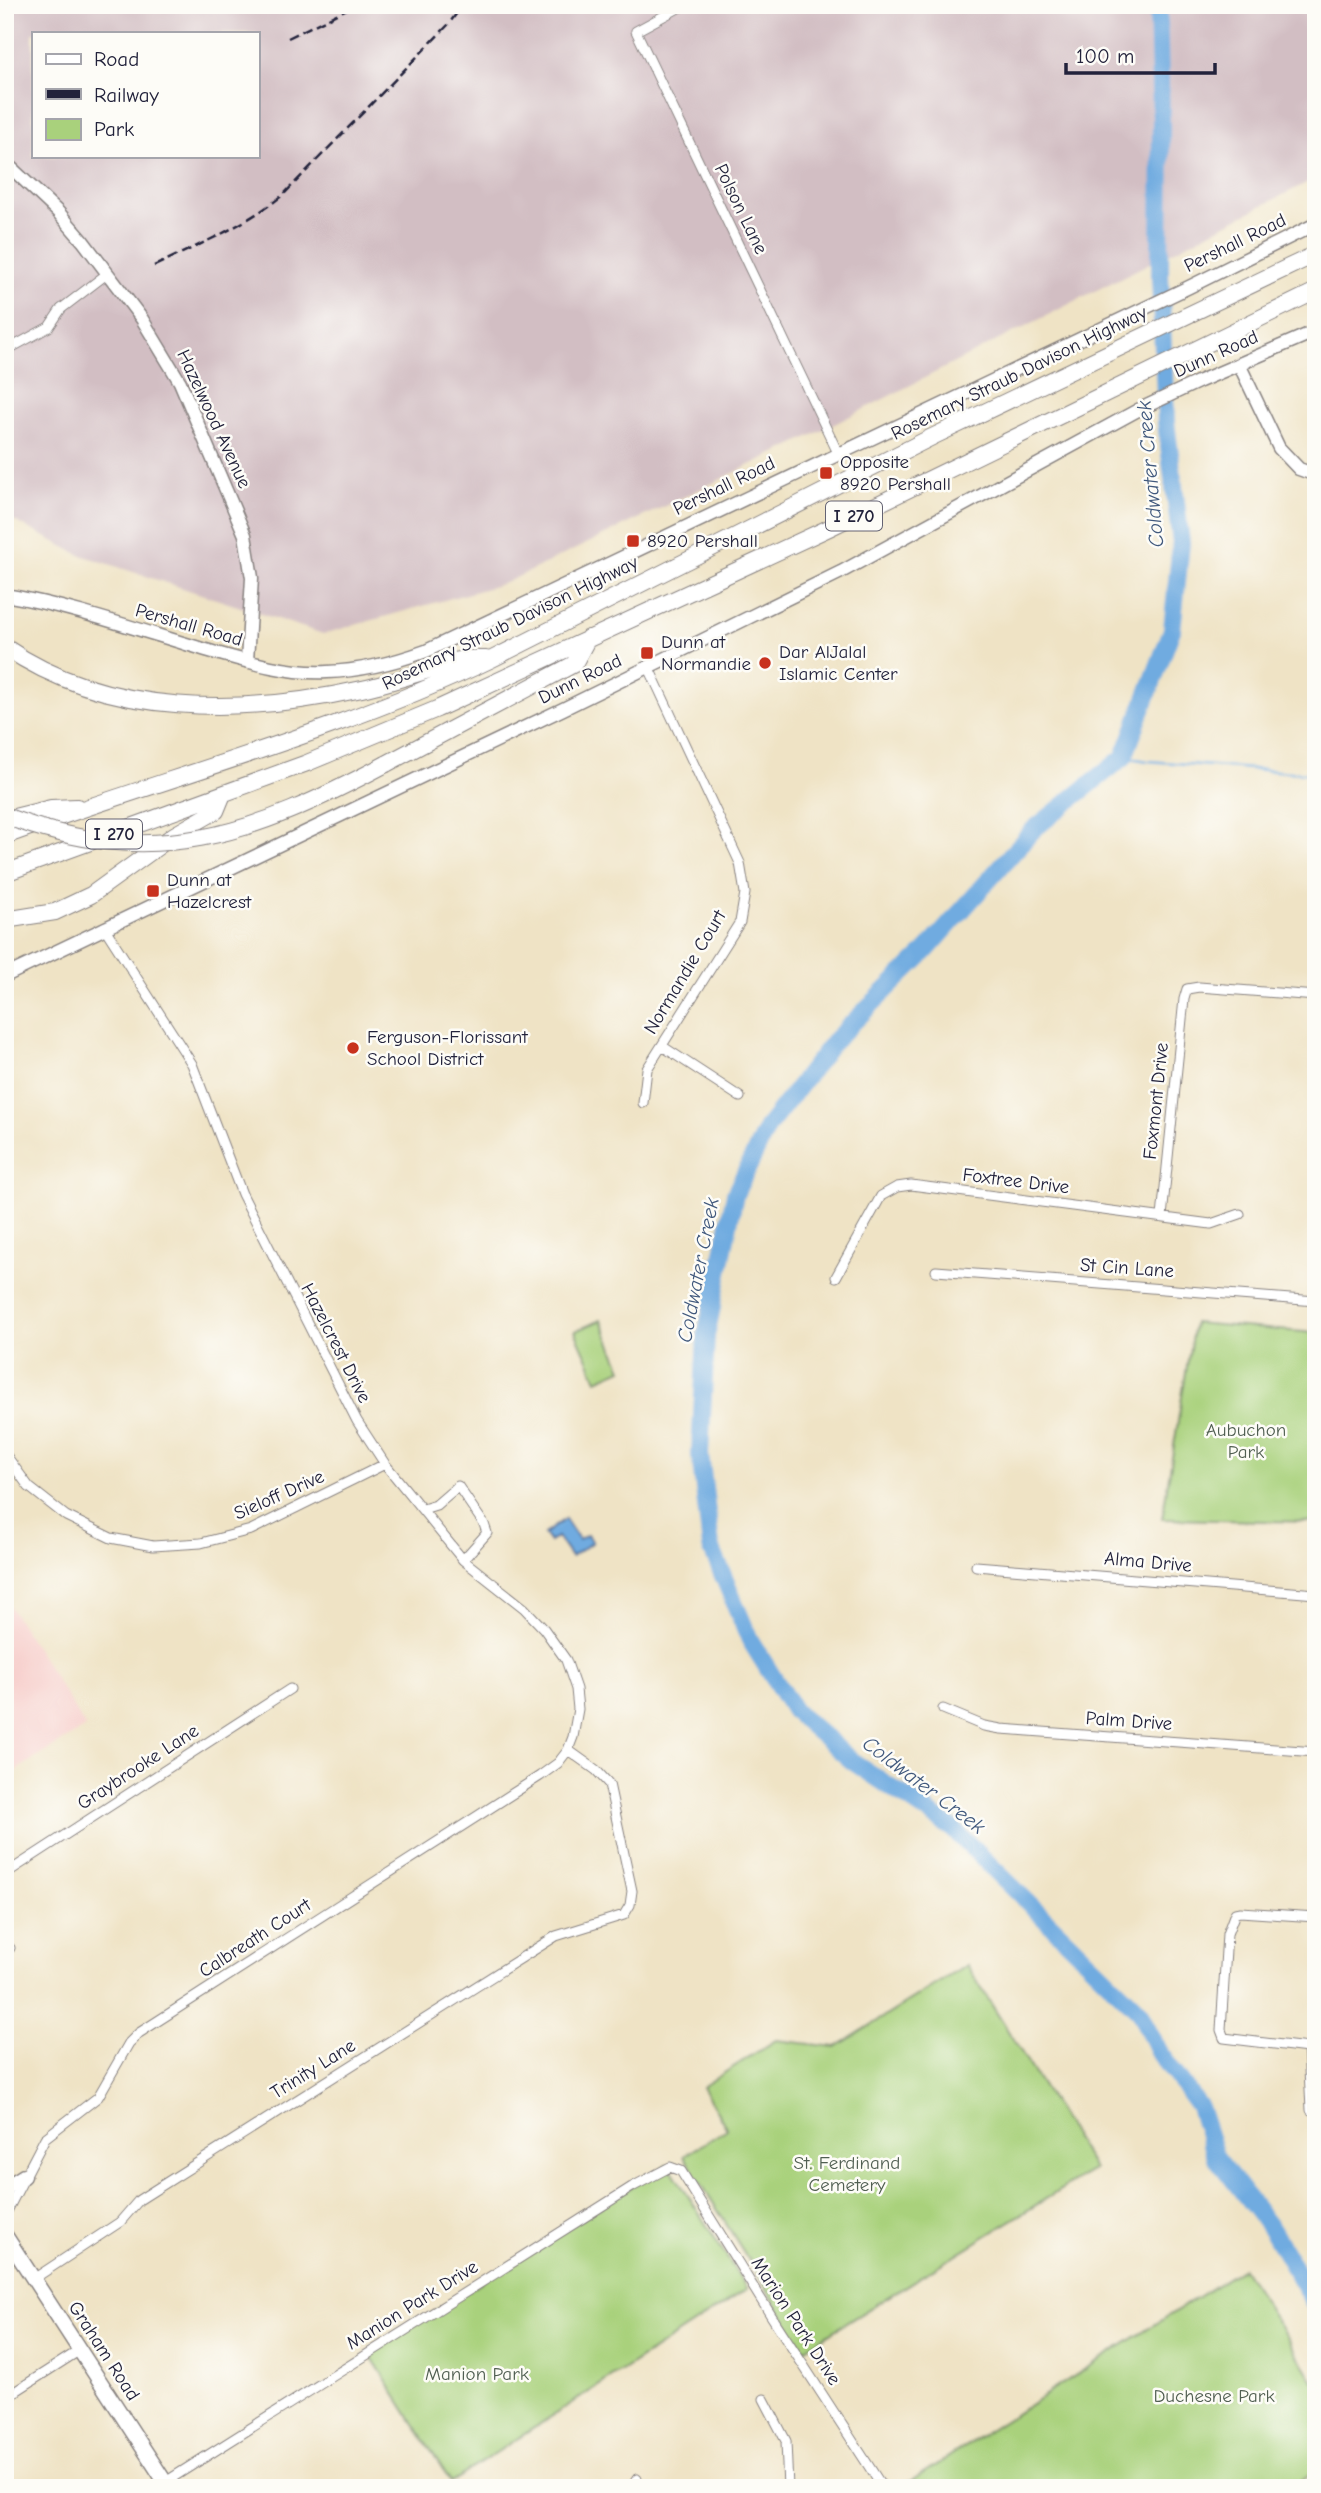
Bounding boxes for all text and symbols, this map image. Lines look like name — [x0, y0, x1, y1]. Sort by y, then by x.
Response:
legend — [32, 32, 259, 158]
scale bar — [1066, 32, 1214, 76]
text: 100 m — [1076, 44, 1134, 68]
text: Road — [94, 47, 139, 71]
text: Railway — [94, 83, 159, 107]
text: Park — [94, 117, 134, 141]
street label: Polson Lane — [710, 160, 772, 258]
street label: Pershall Road — [1181, 209, 1289, 277]
street label: Rosemary Straub Davison Highway — [888, 301, 1151, 445]
street label: Dunn Road — [1170, 326, 1262, 382]
street label: Hazelwood Avenue — [172, 346, 256, 492]
water label: Coldwater Creek — [1132, 399, 1168, 548]
place label: Opposite 8920 Pershall — [840, 451, 951, 495]
street label: Pershall Road — [670, 452, 778, 520]
marker: Opposite 8920 Pershall — [818, 465, 834, 481]
road number: I 270 — [826, 502, 882, 530]
place label: 8920 Pershall — [647, 530, 758, 552]
marker: 8920 Pershall — [625, 533, 641, 549]
street label: Rosemary Straub Davison Highway — [379, 551, 642, 695]
street label: Pershall Road — [133, 599, 245, 651]
place label: Dunn at Normandie — [661, 631, 751, 675]
place label: Dar AlJalal Islamic Center — [779, 641, 898, 685]
marker: Dunn at Normandie — [639, 645, 655, 661]
street label: Dunn Road — [535, 649, 625, 709]
marker: Dar AlJalal Islamic Center — [757, 655, 773, 671]
road number: I 270 — [86, 820, 142, 848]
place label: Dunn at Hazelcrest — [167, 869, 252, 913]
marker: Dunn at Hazelcrest — [145, 883, 161, 899]
street label: Normandie Court — [639, 906, 731, 1038]
place label: Ferguson-Florissant School District — [367, 1026, 528, 1070]
marker: Ferguson-Florissant School District — [345, 1040, 361, 1056]
street label: Foxmont Drive — [1139, 1041, 1173, 1161]
street label: Foxtree Drive — [961, 1164, 1071, 1198]
water label: Coldwater Creek — [672, 1195, 724, 1344]
street label: St Cin Lane — [1079, 1254, 1175, 1282]
street label: Hazelcrest Drive — [296, 1279, 376, 1407]
park label: Aubuchon Park — [1206, 1419, 1286, 1463]
street label: Sieloff Drive — [231, 1465, 327, 1525]
street label: Alma Drive — [1103, 1547, 1193, 1577]
street label: Palm Drive — [1085, 1707, 1173, 1735]
street label: Graybrooke Lane — [73, 1720, 203, 1814]
water label: Coldwater Creek — [858, 1731, 991, 1839]
street label: Calbreath Court — [195, 1893, 315, 1982]
street label: Trinity Lane — [267, 2034, 359, 2104]
park label: St. Ferdinand Cemetery — [794, 2152, 900, 2196]
street label: Marion Park Drive — [746, 2253, 846, 2389]
street label: Manion Park Drive — [342, 2256, 482, 2354]
street label: Graham Road — [64, 2297, 144, 2405]
park label: Manion Park — [425, 2363, 530, 2385]
park label: Duchesne Park — [1153, 2385, 1275, 2407]

